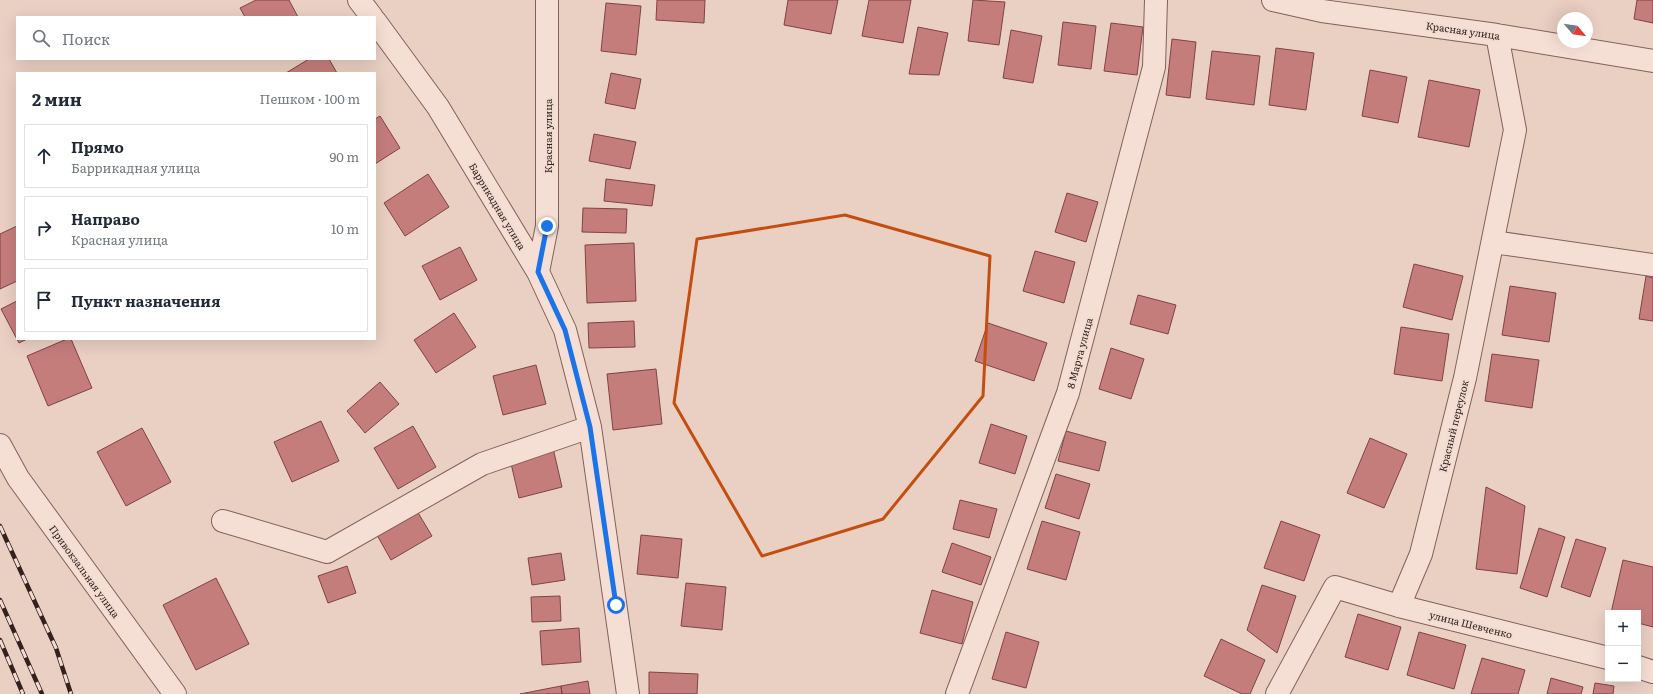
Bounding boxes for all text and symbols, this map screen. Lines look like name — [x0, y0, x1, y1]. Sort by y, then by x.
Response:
north arrow — [1557, 12, 1593, 48]
search box — [16, 16, 376, 60]
street label: Красная улица — [1425, 17, 1502, 43]
icon: search — [30, 27, 52, 49]
text: Поиск — [62, 27, 110, 50]
text: 2 мин — [32, 86, 82, 111]
text: Пешком · 100 m — [260, 89, 360, 108]
street label: Красная улица — [540, 98, 555, 173]
text: Прямо — [71, 135, 124, 158]
icon: ahead — [33, 145, 55, 167]
text: 90 m — [329, 147, 359, 166]
text: Баррикадная улица — [71, 158, 200, 177]
street label: Баррикадная улица — [466, 159, 530, 253]
text: Направо — [71, 207, 140, 230]
icon: right — [33, 217, 55, 239]
route end — [538, 217, 556, 235]
text: 10 m — [331, 219, 359, 238]
text: Красная улица — [71, 230, 168, 249]
icon: arrive — [33, 289, 55, 311]
text: Пункт назначения — [71, 289, 221, 312]
street label: 8 Марта улица — [1062, 315, 1096, 390]
street label: Красный переулок — [1434, 378, 1472, 474]
street label: Привокзальная улица — [46, 521, 124, 621]
route start — [607, 596, 625, 614]
street label: улица Шевченко — [1428, 606, 1514, 642]
map controls — [1605, 610, 1641, 682]
button: + — [1605, 610, 1641, 646]
button: − — [1605, 646, 1641, 682]

